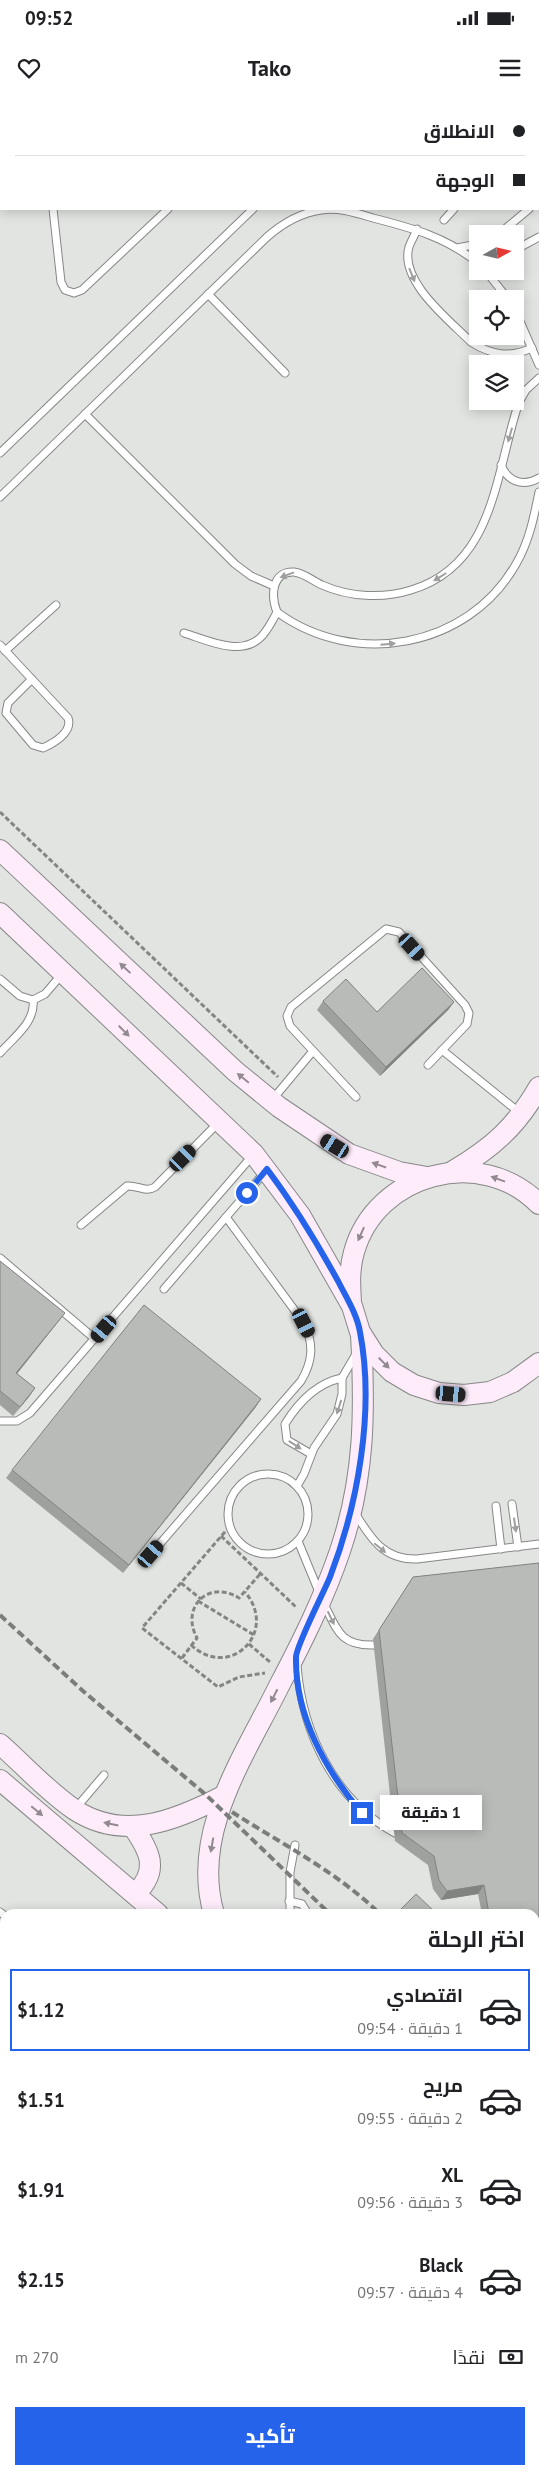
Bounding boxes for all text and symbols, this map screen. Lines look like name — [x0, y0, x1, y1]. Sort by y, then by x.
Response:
text: 09:52 — [25, 6, 73, 30]
icon: heart — [15, 54, 43, 82]
text: Tako — [248, 54, 291, 82]
icon: menu — [496, 54, 524, 82]
text: الانطلاق — [424, 119, 495, 143]
text: الوجهة — [435, 168, 495, 192]
north arrow — [469, 225, 524, 280]
map controls — [469, 225, 524, 410]
one-way arrow — [409, 268, 417, 282]
button: locate — [469, 290, 524, 345]
button: layers — [469, 355, 524, 410]
one-way arrow — [505, 428, 513, 443]
one-way arrow — [279, 571, 294, 579]
one-way arrow — [434, 572, 447, 581]
one-way arrow — [380, 640, 396, 648]
car — [396, 931, 427, 963]
one-way arrow — [119, 962, 131, 974]
one-way arrow — [118, 1025, 130, 1037]
one-way arrow — [237, 1073, 250, 1084]
car — [318, 1132, 351, 1160]
car — [167, 1142, 198, 1174]
one-way arrow — [372, 1161, 387, 1168]
one-way arrow — [490, 1174, 505, 1182]
route start — [236, 1182, 258, 1204]
one-way arrow — [357, 1227, 365, 1241]
car — [290, 1306, 317, 1340]
car — [88, 1313, 119, 1345]
one-way arrow — [378, 1357, 390, 1369]
car — [435, 1385, 466, 1403]
one-way arrow — [334, 1400, 342, 1415]
one-way arrow — [288, 1440, 301, 1450]
one-way arrow — [511, 1518, 519, 1534]
car — [135, 1538, 166, 1570]
one-way arrow — [374, 1542, 387, 1553]
one-way arrow — [328, 1611, 336, 1625]
one-way arrow — [270, 1689, 278, 1703]
callout: 1 دقيقة — [380, 1796, 482, 1830]
route end — [351, 1802, 373, 1824]
text: 1 دقيقة — [401, 1802, 461, 1822]
one-way arrow — [31, 1805, 43, 1817]
one-way arrow — [103, 1820, 118, 1828]
one-way arrow — [207, 1837, 215, 1853]
text: اختر الرحلة — [428, 1925, 525, 1953]
text: اقتصادي — [387, 1983, 463, 2007]
icon: car — [478, 1988, 523, 2033]
text: $1.12 — [17, 1998, 65, 2022]
text: 1 دقيقة · 09:54 — [357, 2018, 463, 2038]
text: مريح — [423, 2073, 463, 2097]
icon: car — [478, 2078, 523, 2123]
text: $1.51 — [17, 2088, 65, 2112]
text: 2 دقيقة · 09:55 — [357, 2108, 463, 2128]
text: XL — [441, 2163, 463, 2187]
icon: car — [478, 2168, 523, 2213]
text: $1.91 — [17, 2178, 65, 2202]
text: 3 دقيقة · 09:56 — [357, 2192, 463, 2212]
text: Black — [419, 2253, 463, 2277]
icon: car — [478, 2258, 523, 2303]
text: $2.15 — [17, 2268, 65, 2292]
text: 4 دقيقة · 09:57 — [357, 2282, 463, 2302]
icon: cash — [497, 2343, 525, 2371]
text: نقدًا — [453, 2345, 485, 2369]
text: 270 m — [15, 2347, 58, 2367]
button: تأكيد — [15, 2407, 525, 2465]

